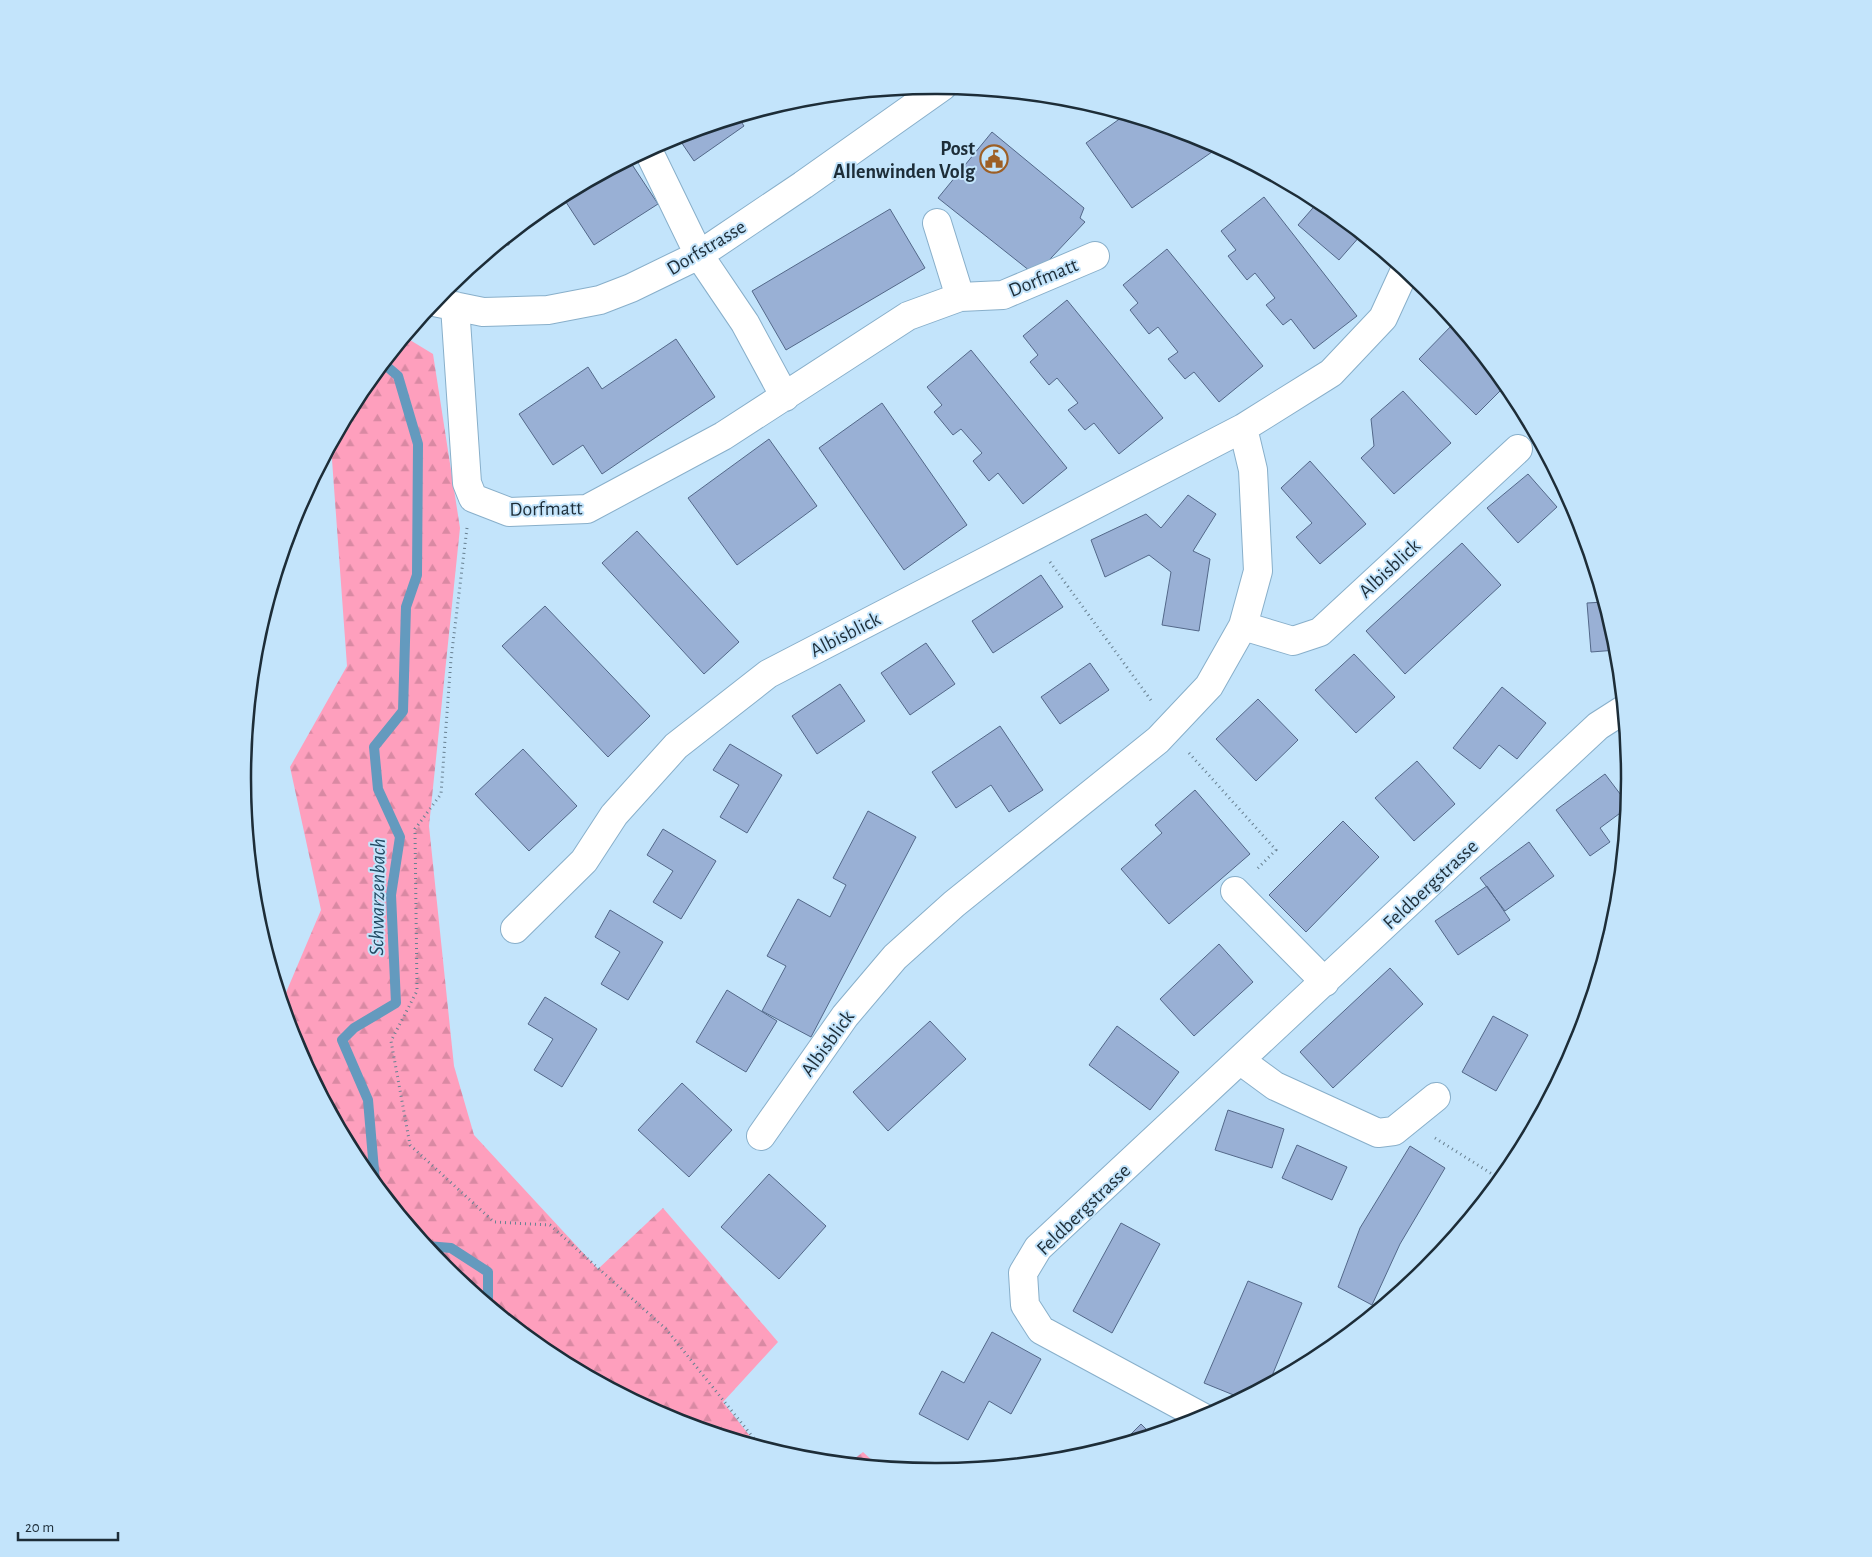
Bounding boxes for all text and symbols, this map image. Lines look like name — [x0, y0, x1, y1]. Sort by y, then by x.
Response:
place label: Post Allenwinden Volg — [833, 139, 976, 182]
public building icon: Post Allenwinden Volg — [979, 144, 1009, 174]
street label: Dorfstrasse — [663, 217, 750, 279]
street label: Dorfmatt — [1006, 255, 1082, 301]
street label: Dorfmatt — [509, 498, 583, 520]
street label: Albisblick — [1355, 536, 1424, 602]
street label: Albisblick — [807, 609, 884, 661]
street label: Feldbergstrasse — [1379, 836, 1482, 933]
water label: Schwarzenbach — [366, 838, 389, 956]
street label: Albisblick — [797, 1007, 858, 1080]
street label: Feldbergstrasse — [1033, 1160, 1134, 1259]
scale bar — [18, 1510, 118, 1542]
text: 20 m — [25, 1520, 54, 1535]

